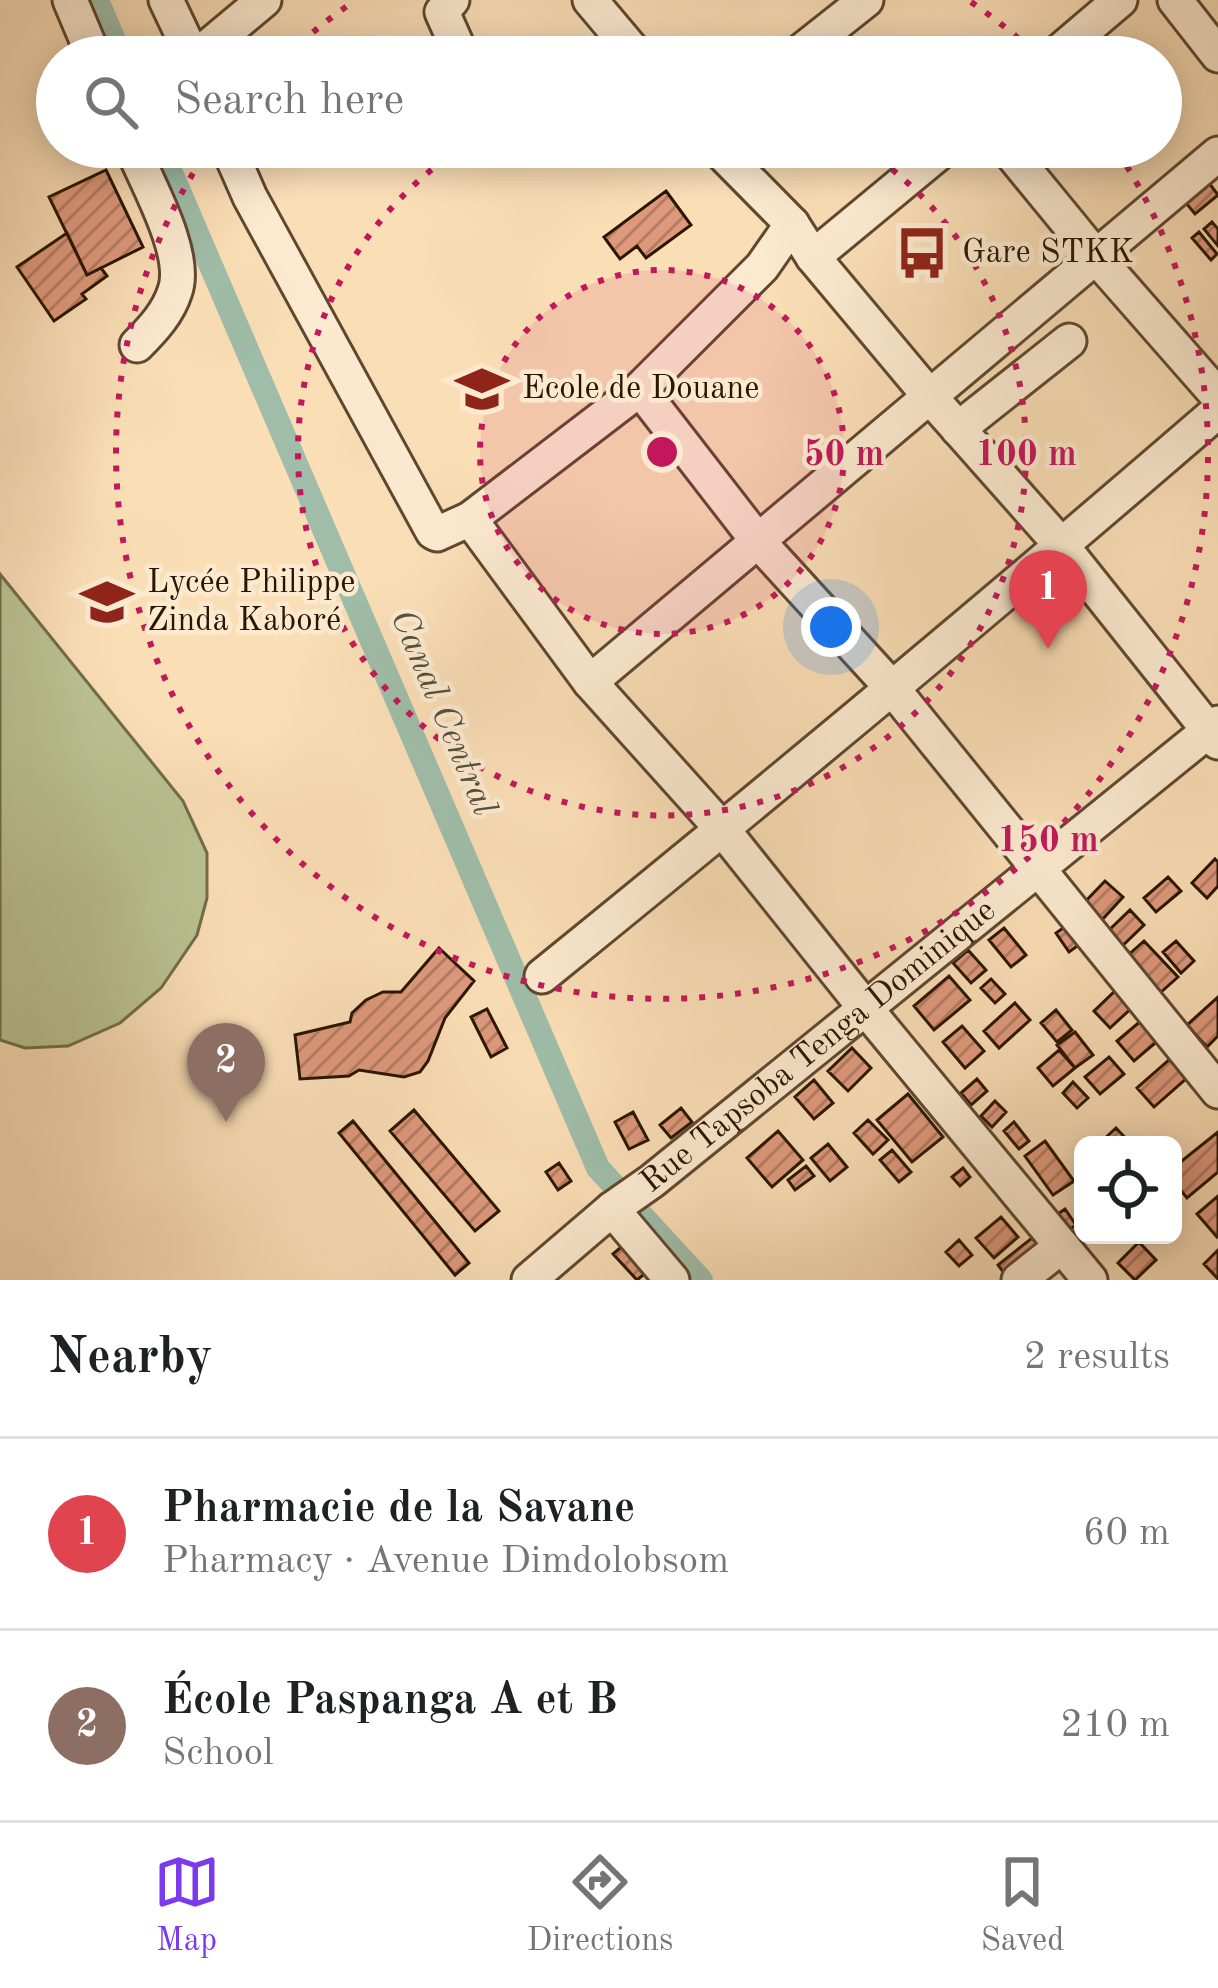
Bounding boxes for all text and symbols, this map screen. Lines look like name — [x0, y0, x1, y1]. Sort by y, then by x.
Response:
search box — [36, 36, 1182, 168]
icon: search — [78, 69, 144, 135]
text: Search here — [174, 79, 404, 124]
bus stop icon: Gare STKK — [893, 224, 951, 282]
place label: Gare STKK — [962, 237, 1134, 270]
school or university icon: Ecole de Douane — [453, 360, 511, 418]
place label: Ecole de Douane — [522, 373, 760, 406]
centre of rings — [641, 431, 683, 473]
text: 50 m — [804, 438, 884, 474]
text: 100 m — [975, 438, 1077, 474]
pin: 1 — [1009, 550, 1087, 649]
place label: Lycée Philippe Zinda Kaboré — [147, 567, 356, 638]
school or university icon: Lycée Philippe Zinda Kaboré — [78, 573, 136, 631]
your location — [801, 597, 861, 657]
water label: Canal Central — [382, 604, 503, 822]
text: 150 m — [997, 824, 1099, 860]
street label: Rue Tapsoba Tenga Dominique — [635, 894, 1002, 1199]
pin: 2 — [187, 1023, 265, 1122]
map controls — [1074, 1136, 1182, 1244]
button: locate — [1074, 1136, 1182, 1244]
text: Nearby — [48, 1333, 213, 1384]
text: 2 results — [1024, 1338, 1170, 1377]
text: Pharmacie de la Savane — [162, 1487, 635, 1532]
text: 1 — [76, 1514, 98, 1553]
text: 60 m — [1083, 1514, 1170, 1553]
text: Pharmacy · Avenue Dimdolobsom — [162, 1542, 729, 1581]
text: École Paspanga A et B — [162, 1679, 618, 1724]
text: 2 — [76, 1706, 98, 1745]
text: 210 m — [1060, 1706, 1170, 1745]
text: School — [162, 1734, 274, 1773]
tab: Map — [154, 1849, 220, 1962]
tab: Directions — [527, 1849, 673, 1962]
tab: Saved — [980, 1849, 1064, 1962]

